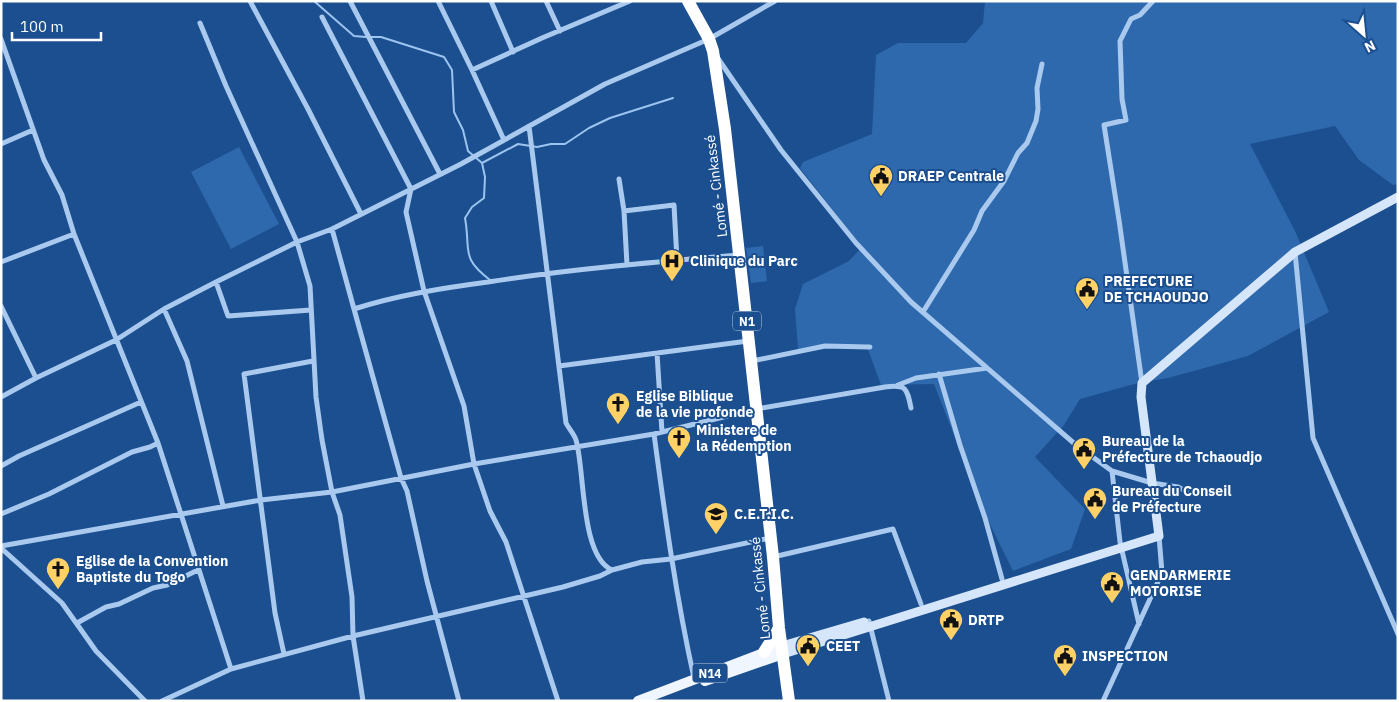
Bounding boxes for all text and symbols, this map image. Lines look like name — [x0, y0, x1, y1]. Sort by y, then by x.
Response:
scale bar — [12, 10, 101, 42]
north arrow — [1339, 10, 1389, 60]
text: 100 m — [20, 17, 64, 36]
text: N — [1361, 36, 1379, 57]
street label: Lomé - Cinkassé — [701, 133, 731, 238]
public building icon: DRAEP Centrale — [868, 163, 894, 197]
place label: DRAEP Centrale — [898, 167, 1004, 185]
hospital icon: Clinique du Parc — [659, 248, 685, 282]
place label: Clinique du Parc — [690, 252, 798, 270]
place label: PREFECTURE DE TCHAOUDJO — [1104, 272, 1209, 306]
public building icon: PREFECTURE DE TCHAOUDJO — [1074, 276, 1100, 310]
road number: N1 — [733, 312, 761, 331]
place label: Eglise Biblique de la vie profonde — [636, 387, 754, 421]
church icon: Eglise Biblique de la vie profonde — [605, 391, 631, 425]
place label: Ministere de la Rédemption — [696, 421, 792, 455]
church icon: Ministere de la Rédemption — [666, 425, 692, 459]
place label: Bureau de la Préfecture de Tchaoudjo — [1102, 432, 1262, 466]
public building icon: Bureau de la Préfecture de Tchaoudjo — [1071, 436, 1097, 470]
place label: Bureau du Conseil de Préfecture — [1112, 482, 1231, 516]
public building icon: Bureau du Conseil de Préfecture — [1082, 486, 1108, 520]
school or university icon: C.E.T.I.C. — [703, 501, 729, 535]
place label: C.E.T.I.C. — [734, 505, 794, 523]
street label: Lomé - Cinkassé — [746, 536, 774, 640]
place label: Eglise de la Convention Baptiste du Togo — [76, 552, 228, 586]
church icon: Eglise de la Convention Baptiste du Togo — [45, 556, 71, 590]
place label: GENDARMERIE MOTORISE — [1130, 566, 1231, 600]
public building icon: GENDARMERIE MOTORISE — [1099, 570, 1125, 604]
public building icon: DRTP — [938, 607, 964, 641]
place label: DRTP — [968, 611, 1004, 629]
public building icon: CEET — [795, 633, 821, 667]
place label: CEET — [826, 637, 860, 655]
public building icon: INSPECTION — [1052, 643, 1078, 677]
place label: INSPECTION — [1082, 647, 1168, 665]
road number: N14 — [692, 664, 728, 682]

